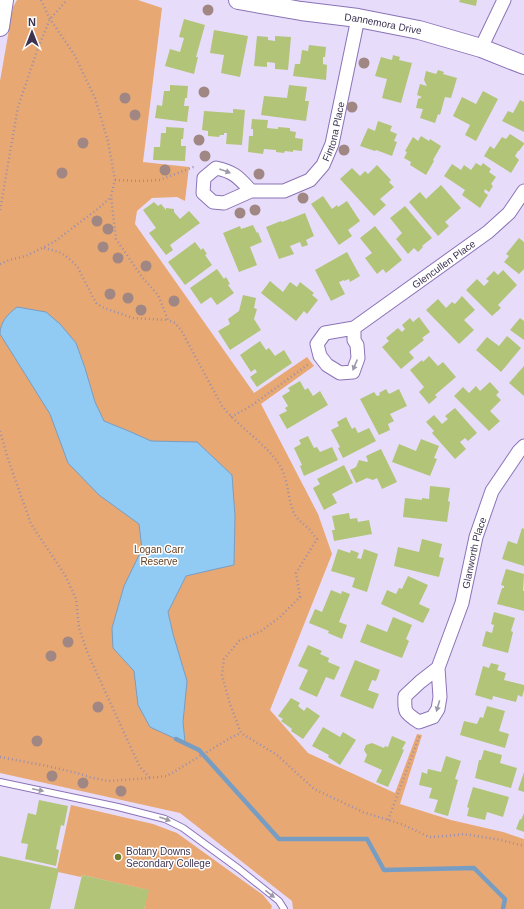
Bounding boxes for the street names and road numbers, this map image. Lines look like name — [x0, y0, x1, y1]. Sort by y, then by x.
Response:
street label: Dannemora Drive — [344, 11, 423, 36]
street label: Fintona Place — [320, 100, 347, 163]
street label: Glencullen Place — [410, 238, 478, 291]
street label: Glanworth Place — [460, 515, 489, 590]

